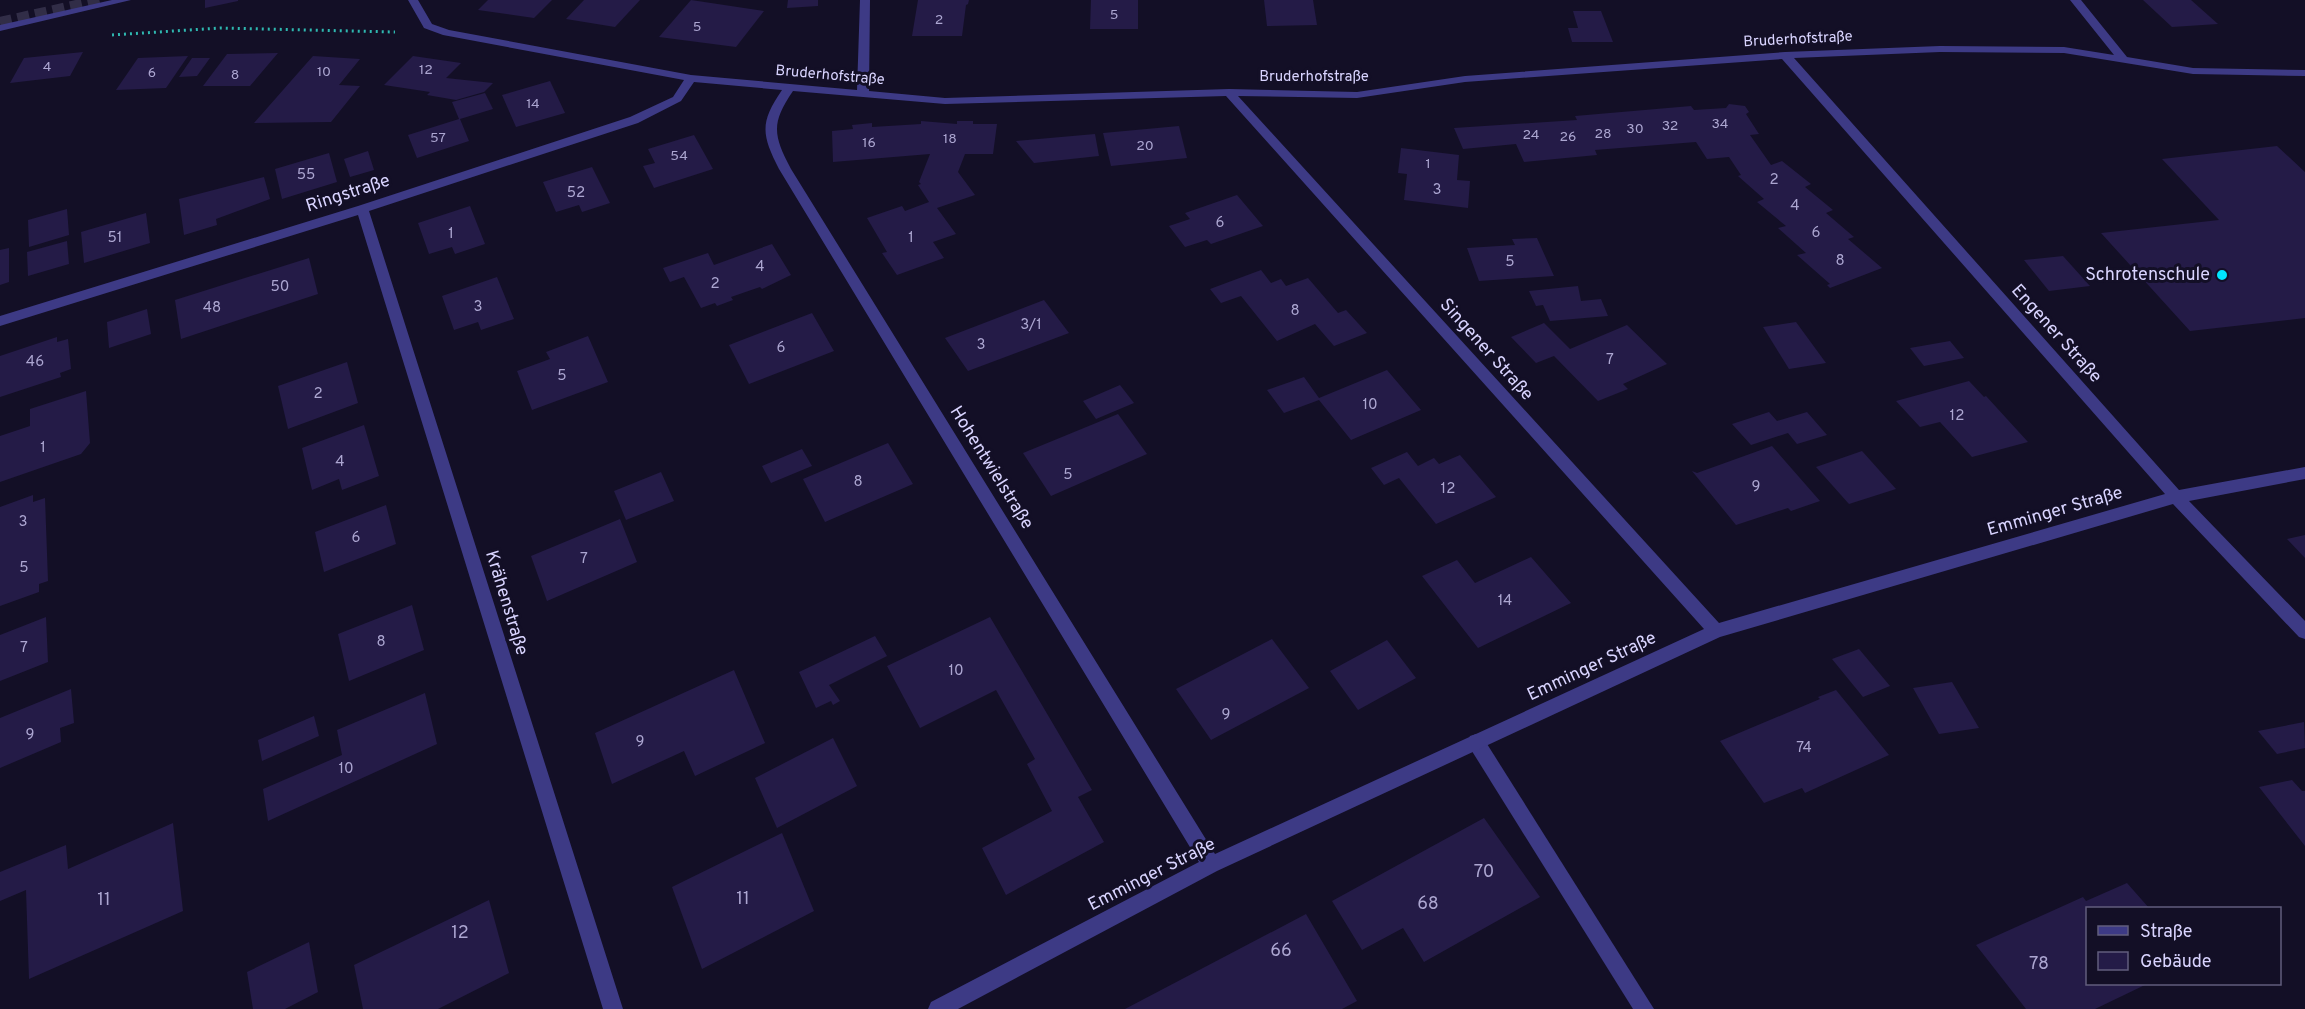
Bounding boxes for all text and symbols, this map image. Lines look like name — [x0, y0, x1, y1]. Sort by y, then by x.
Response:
house number: 5 — [1110, 7, 1118, 24]
house number: 2 — [935, 12, 943, 29]
house number: 5 — [693, 19, 701, 36]
street label: Bruderhofstraße — [1743, 28, 1853, 52]
house number: 4 — [43, 59, 51, 76]
house number: 12 — [419, 62, 433, 79]
street label: Bruderhofstraße — [775, 62, 885, 90]
house number: 10 — [317, 64, 331, 81]
house number: 6 — [148, 65, 156, 82]
house number: 8 — [231, 67, 239, 84]
street label: Bruderhofstraße — [1259, 68, 1369, 87]
house number: 14 — [526, 96, 540, 113]
house number: 34 — [1711, 116, 1729, 133]
house number: 32 — [1662, 118, 1678, 135]
house number: 30 — [1626, 121, 1644, 138]
house number: 28 — [1594, 126, 1612, 143]
house number: 24 — [1522, 127, 1540, 144]
house number: 26 — [1560, 129, 1576, 146]
house number: 57 — [430, 130, 446, 147]
house number: 18 — [943, 131, 957, 148]
house number: 16 — [862, 135, 876, 152]
house number: 20 — [1136, 138, 1154, 155]
house number: 54 — [670, 148, 688, 165]
house number: 1 — [1425, 156, 1431, 173]
house number: 55 — [297, 166, 315, 185]
street label: Ringstraße — [303, 170, 393, 218]
house number: 2 — [1769, 171, 1779, 190]
house number: 3 — [1432, 181, 1442, 200]
house number: 52 — [567, 184, 585, 203]
house number: 4 — [1790, 197, 1800, 216]
house number: 6 — [1216, 214, 1225, 233]
house number: 6 — [1812, 224, 1821, 243]
house number: 1 — [448, 225, 454, 244]
house number: 51 — [108, 229, 122, 248]
house number: 1 — [908, 229, 914, 248]
house number: 8 — [1835, 252, 1845, 271]
house number: 5 — [1505, 253, 1515, 272]
house number: 4 — [755, 258, 765, 277]
place label: Schrotenschule — [2085, 264, 2210, 287]
marker: Schrotenschule — [2215, 268, 2229, 282]
house number: 2 — [710, 275, 720, 294]
house number: 50 — [271, 278, 289, 297]
street label: Engener Straße — [2006, 280, 2106, 388]
street label: Singener Straße — [1434, 294, 1538, 406]
house number: 3 — [473, 298, 483, 317]
house number: 48 — [203, 299, 221, 318]
house number: 8 — [1290, 302, 1300, 321]
house number: 3/1 — [1020, 316, 1042, 335]
house number: 3 — [976, 336, 986, 355]
house number: 6 — [777, 339, 786, 358]
house number: 7 — [1606, 351, 1614, 370]
house number: 46 — [26, 353, 44, 372]
house number: 5 — [557, 367, 567, 386]
house number: 2 — [313, 385, 323, 404]
house number: 10 — [1362, 396, 1378, 415]
street label: Hohentwielstraße — [944, 402, 1038, 534]
house number: 12 — [1950, 407, 1964, 426]
house number: 1 — [40, 439, 46, 458]
house number: 4 — [335, 453, 345, 472]
house number: 5 — [1063, 466, 1073, 485]
house number: 8 — [853, 473, 863, 492]
house number: 9 — [1752, 478, 1760, 497]
house number: 12 — [1441, 480, 1455, 499]
street label: Emminger Straße — [1985, 482, 2125, 542]
house number: 3 — [18, 513, 28, 532]
house number: 6 — [352, 529, 361, 548]
street label: Krähenstraße — [479, 548, 533, 658]
house number: 7 — [580, 550, 588, 569]
house number: 5 — [19, 559, 29, 578]
house number: 14 — [1498, 592, 1512, 611]
street label: Emminger Straße — [1524, 627, 1660, 707]
house number: 8 — [376, 633, 386, 652]
house number: 7 — [20, 639, 28, 658]
house number: 10 — [948, 662, 964, 681]
house number: 9 — [1222, 706, 1230, 725]
house number: 9 — [26, 726, 34, 745]
house number: 9 — [636, 733, 644, 752]
house number: 74 — [1796, 739, 1812, 758]
house number: 10 — [338, 760, 354, 779]
street label: Emminger Straße — [1084, 833, 1220, 917]
house number: 70 — [1474, 861, 1494, 884]
house number: 11 — [736, 888, 750, 911]
house number: 11 — [97, 889, 111, 912]
house number: 68 — [1417, 893, 1439, 916]
legend — [2086, 907, 2281, 985]
text: Straße — [2140, 921, 2192, 944]
house number: 12 — [451, 922, 469, 945]
house number: 66 — [1270, 940, 1292, 963]
text: Gebäude — [2140, 951, 2212, 974]
house number: 78 — [2029, 953, 2049, 976]

